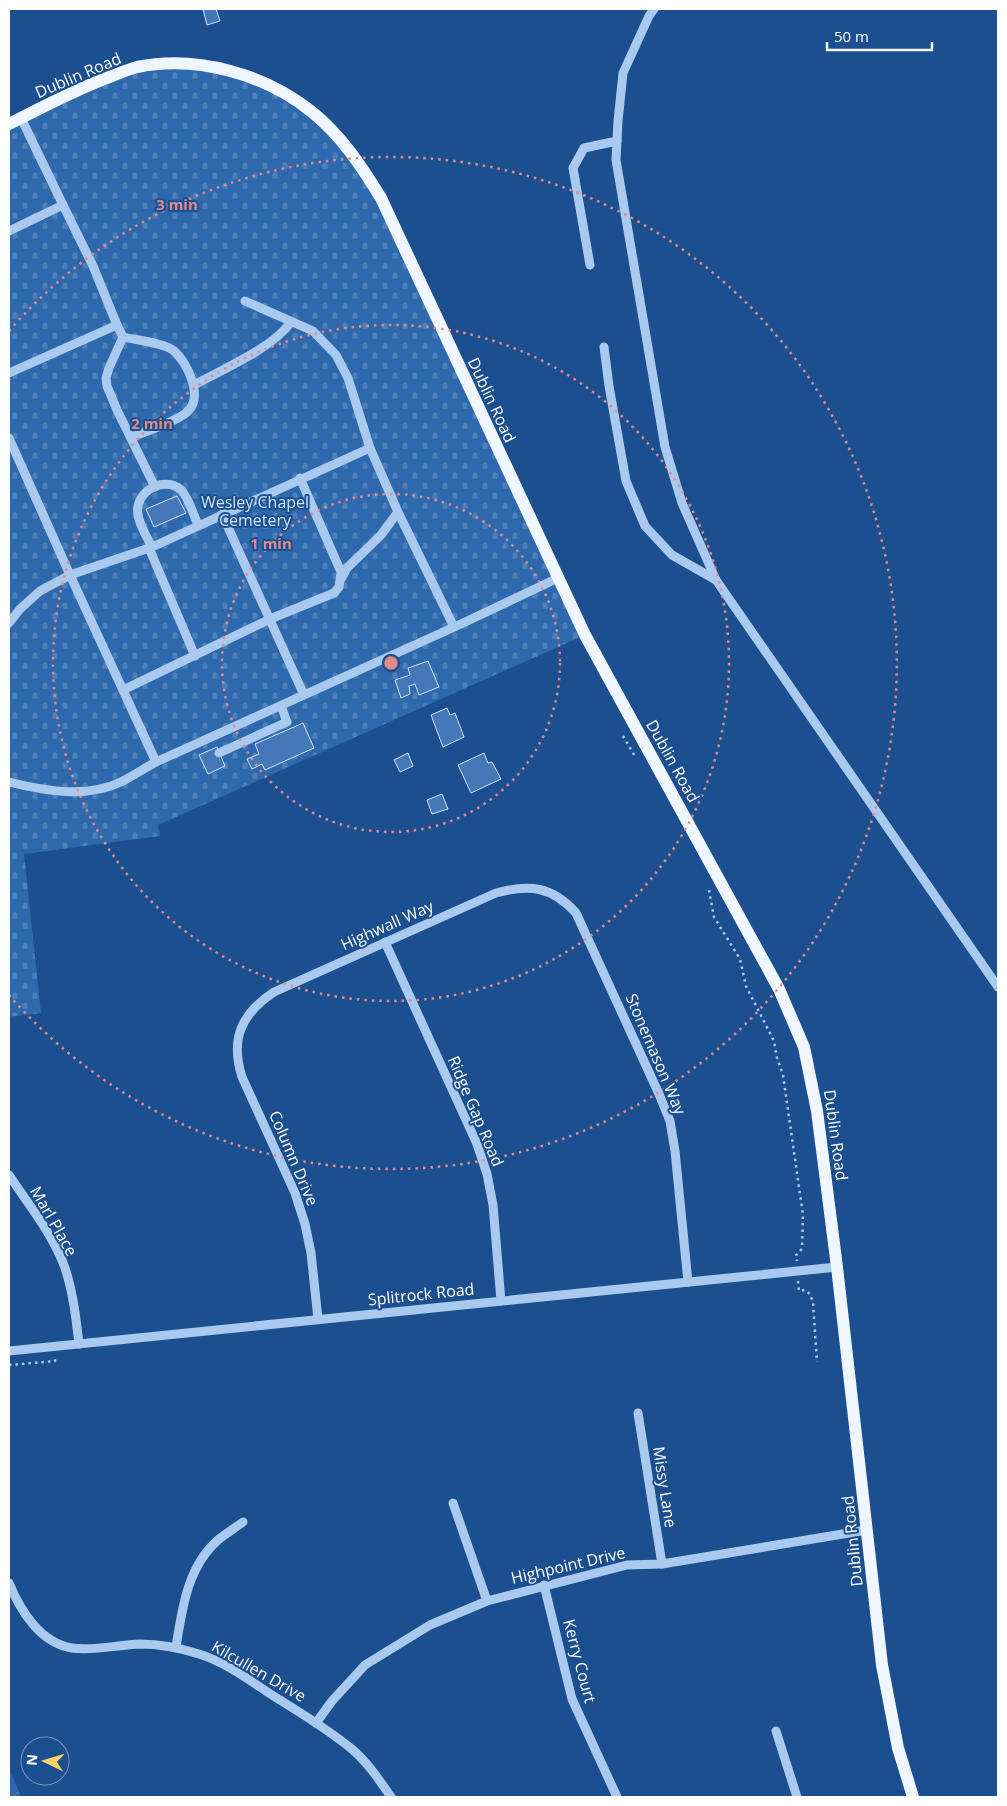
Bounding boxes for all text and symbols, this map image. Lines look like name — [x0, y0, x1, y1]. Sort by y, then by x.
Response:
scale bar — [827, 20, 932, 52]
text: 50 m — [834, 26, 869, 46]
street label: Dublin Road — [32, 47, 124, 103]
text: 3 min — [156, 194, 198, 214]
street label: Dublin Road — [463, 354, 521, 446]
text: 2 min — [131, 413, 173, 433]
park label: Wesley Chapel Cemetery — [201, 491, 309, 531]
text: 1 min — [250, 533, 292, 553]
centre of rings — [382, 654, 400, 672]
street label: Dublin Road — [641, 716, 705, 806]
street label: Highwall Way — [337, 894, 438, 955]
street label: Stonemason Way — [621, 990, 692, 1119]
street label: Ridge Gap Road — [443, 1052, 509, 1170]
street label: Dublin Road — [819, 1088, 853, 1182]
street label: Column Drive — [264, 1107, 324, 1209]
street label: Marl Place — [25, 1182, 83, 1260]
street label: Splitrock Road — [367, 1277, 475, 1311]
street label: Missy Lane — [648, 1445, 682, 1529]
street label: Dublin Road — [836, 1494, 868, 1588]
street label: Highpoint Drive — [509, 1541, 627, 1589]
street label: Kerry Court — [558, 1617, 602, 1706]
street label: Kilcullen Drive — [208, 1635, 310, 1707]
north arrow — [20, 1736, 70, 1786]
text: N — [22, 1753, 42, 1766]

